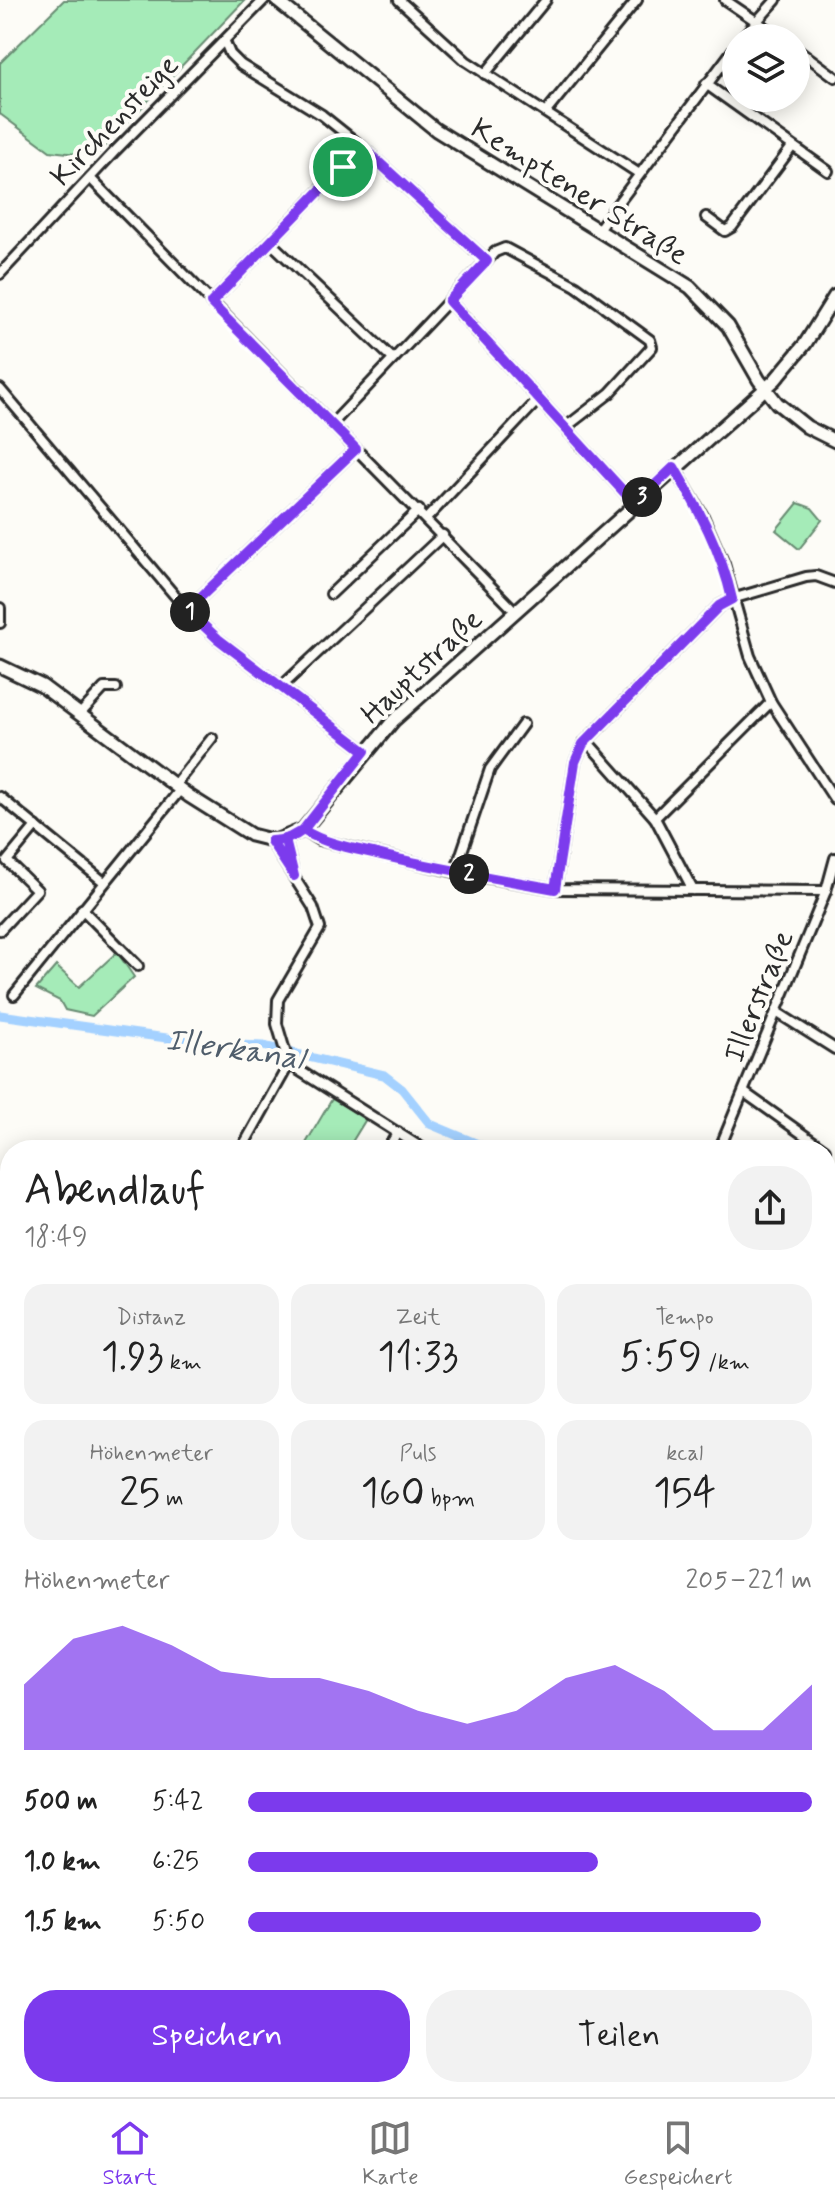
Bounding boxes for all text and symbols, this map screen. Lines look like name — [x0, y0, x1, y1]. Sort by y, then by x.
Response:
map controls — [722, 24, 810, 112]
button: layers — [722, 24, 810, 112]
street label: Kirchensteige — [42, 47, 188, 195]
street label: Kemptener Straße — [463, 110, 695, 275]
pin — [309, 133, 377, 201]
icon: arrive — [321, 145, 365, 189]
pin: 3 — [622, 477, 662, 517]
text: 3 — [637, 483, 647, 511]
pin: 1 — [170, 592, 210, 632]
text: 1 — [185, 598, 195, 626]
street label: Hauptstraße — [353, 601, 491, 733]
pin: 2 — [449, 854, 489, 894]
text: 2 — [464, 860, 474, 888]
street label: Illerstraße — [715, 925, 804, 1068]
water label: Illerkanal — [163, 1020, 311, 1081]
text: Abendlauf — [24, 1162, 205, 1220]
button: share — [728, 1166, 812, 1250]
text: 18:49 — [24, 1221, 87, 1255]
text: Distanz — [117, 1304, 186, 1332]
text: Zeit — [396, 1304, 440, 1332]
text: Tempo — [656, 1304, 714, 1332]
text: 1.93 — [101, 1332, 164, 1384]
text: 11:33 — [378, 1332, 458, 1384]
text: 5:59 — [620, 1332, 702, 1384]
text: km — [164, 1349, 202, 1377]
text: /km — [702, 1349, 750, 1377]
text: Höhenmeter — [90, 1440, 213, 1468]
text: Puls — [399, 1440, 437, 1468]
text: kcal — [666, 1440, 703, 1468]
text: 25 — [119, 1468, 160, 1520]
text: 160 — [361, 1468, 425, 1520]
text: 154 — [653, 1468, 716, 1520]
text: m — [160, 1485, 184, 1513]
text: bpm — [425, 1485, 475, 1513]
text: Höhenmeter — [24, 1564, 170, 1598]
text: 205–221 m — [686, 1564, 812, 1598]
text: 500 m — [24, 1785, 98, 1819]
text: 5:42 — [152, 1785, 203, 1819]
text: 1.0 km — [24, 1845, 101, 1879]
text: 6:25 — [152, 1845, 199, 1879]
text: 1.5 km — [24, 1905, 102, 1939]
text: 5:50 — [152, 1905, 205, 1939]
button: Speichern — [24, 1990, 410, 2082]
button: Teilen — [426, 1990, 812, 2082]
tab: Start — [103, 2116, 157, 2192]
tab: Karte — [362, 2116, 418, 2192]
tab: Gespeichert — [623, 2116, 732, 2192]

